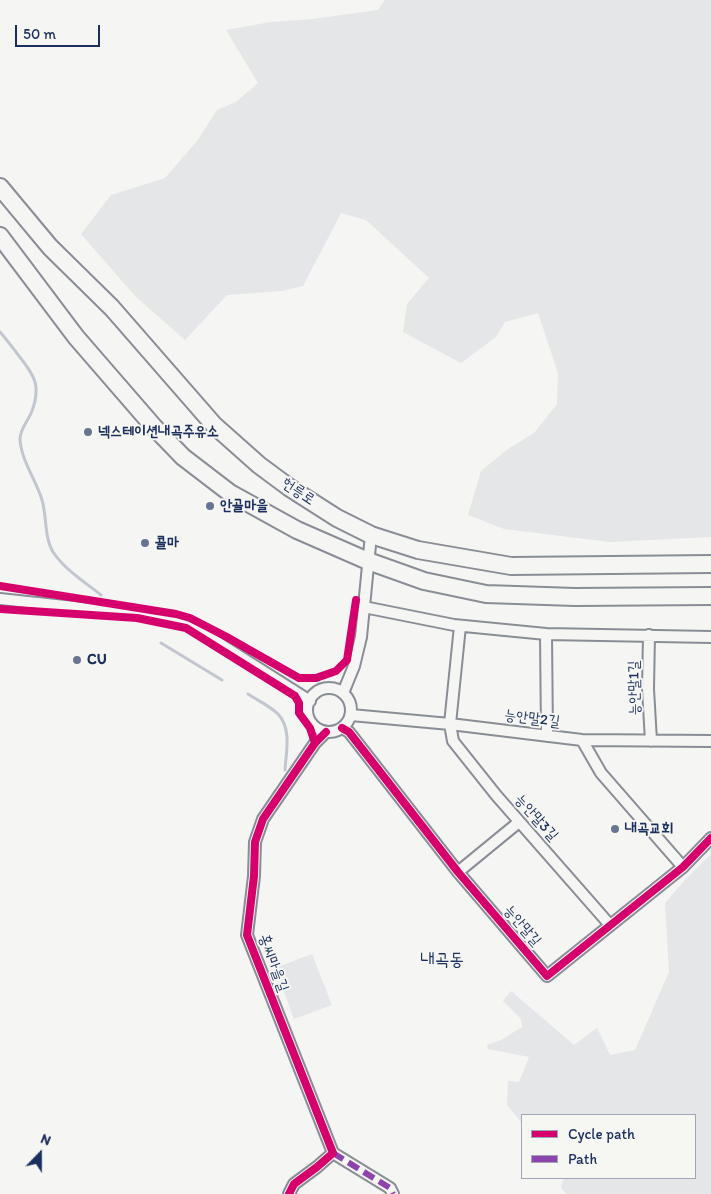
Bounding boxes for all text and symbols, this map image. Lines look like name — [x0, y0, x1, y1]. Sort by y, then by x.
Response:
scale bar — [18, 15, 102, 47]
text: 50 m — [23, 25, 56, 43]
place label: 넥스테이션내곡주유소 — [98, 423, 219, 441]
marker: 넥스테이션내곡주유소 — [82, 426, 94, 438]
street label: 헌릉로 — [278, 475, 318, 509]
place label: 안골마을 — [220, 497, 268, 515]
marker: 안골마을 — [204, 500, 216, 512]
place label: 콜마 — [155, 534, 179, 552]
marker: 콜마 — [139, 537, 151, 549]
place label: CU — [87, 651, 107, 669]
marker: CU — [71, 654, 83, 666]
street label: 능안말1길 — [626, 660, 644, 716]
street label: 능안말2길 — [503, 707, 561, 731]
street label: 능안말3길 — [510, 791, 562, 845]
place label: 내곡교회 — [625, 820, 673, 838]
marker: 내곡교회 — [609, 823, 621, 835]
street label: 능안말길 — [499, 902, 545, 950]
street label: 홍씨마을길 — [254, 932, 292, 994]
district label: 내곡동 — [420, 949, 464, 971]
legend — [521, 1114, 696, 1179]
text: Cycle path — [568, 1125, 635, 1143]
north arrow — [15, 1129, 65, 1179]
text: N — [38, 1130, 53, 1149]
text: Path — [568, 1150, 597, 1168]

